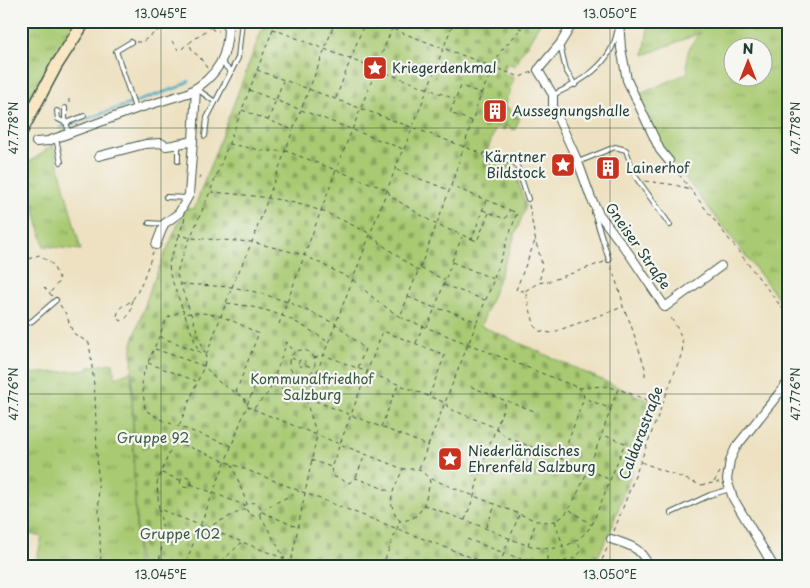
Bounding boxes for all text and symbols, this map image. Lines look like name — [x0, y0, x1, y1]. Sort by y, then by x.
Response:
text: 13.045°E — [135, 4, 187, 22]
text: 13.050°E — [583, 4, 637, 22]
north arrow — [722, 38, 772, 88]
text: N — [742, 38, 754, 59]
place icon: Kriegerdenkmal — [362, 55, 388, 81]
place label: Kriegerdenkmal — [392, 57, 497, 78]
building icon: Aussegnungshalle — [482, 98, 508, 124]
place label: Aussegnungshalle — [512, 100, 630, 121]
text: 47.778°N — [4, 102, 22, 154]
text: 47.778°N — [786, 102, 804, 154]
place label: Kärntner Bildstock — [485, 146, 546, 183]
place icon: Kärntner Bildstock — [550, 152, 576, 178]
building icon: Lainerhof — [595, 155, 621, 181]
place label: Lainerhof — [626, 157, 691, 178]
street label: Gneiser Straße — [601, 198, 676, 293]
text: 47.776°N — [4, 367, 22, 421]
text: 47.776°N — [786, 367, 804, 421]
park label: Kommunalfriedhof Salzburg — [250, 368, 375, 405]
street label: Caldarastraße — [613, 383, 668, 482]
park label: Gruppe 92 — [117, 427, 189, 448]
place label: Niederländisches Ehrenfeld Salzburg — [468, 440, 596, 477]
place icon: Niederländisches Ehrenfeld Salzburg — [437, 446, 463, 472]
park label: Gruppe 102 — [140, 523, 220, 544]
text: 13.045°E — [135, 565, 187, 583]
text: 13.050°E — [583, 565, 637, 583]

